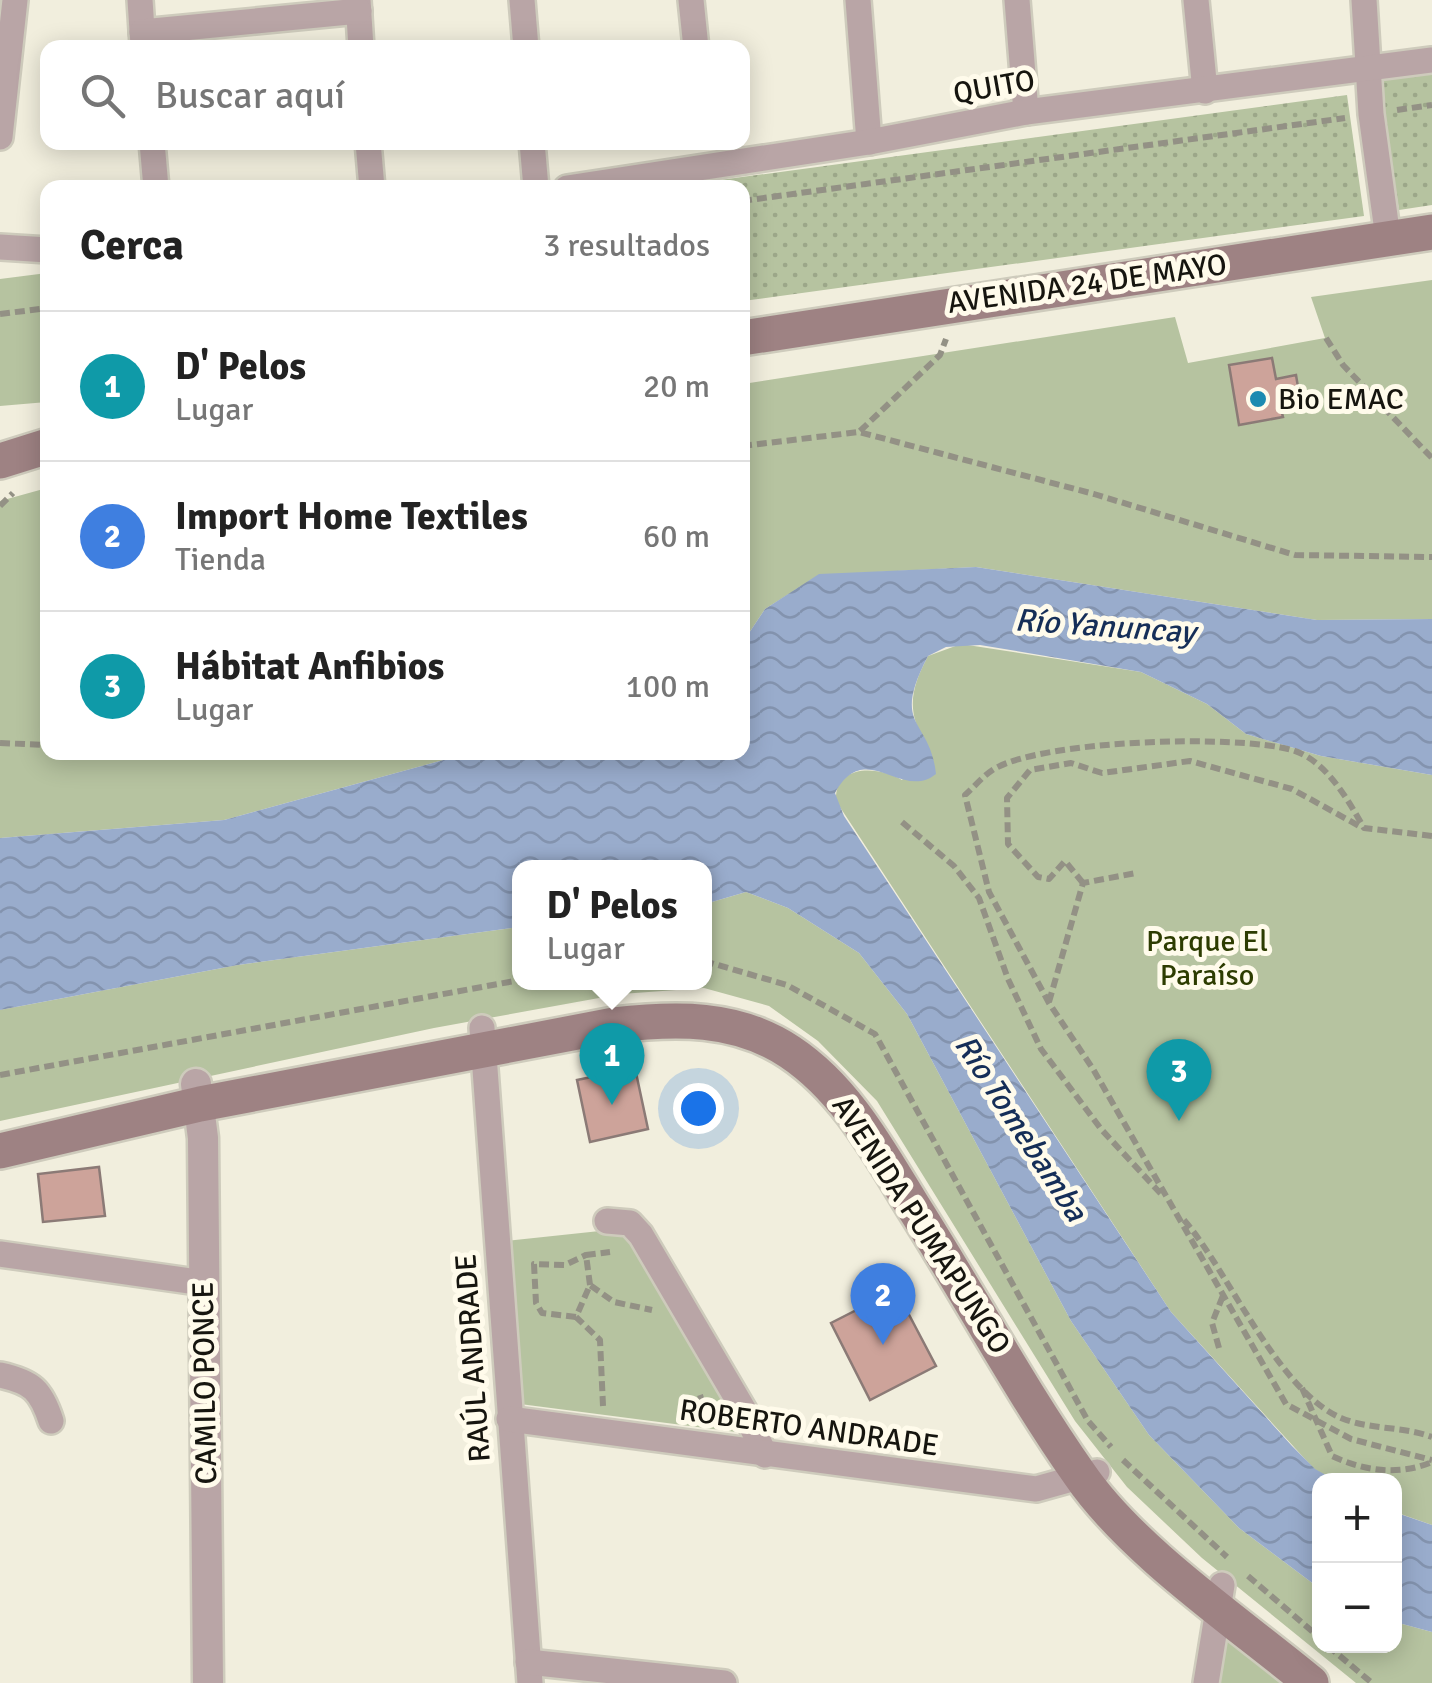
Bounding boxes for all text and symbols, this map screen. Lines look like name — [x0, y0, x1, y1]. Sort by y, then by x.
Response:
search box — [40, 40, 750, 150]
street label: QUITO — [950, 62, 1038, 112]
icon: search — [75, 68, 130, 123]
text: Buscar aquí — [155, 72, 345, 119]
text: Cerca — [80, 220, 184, 271]
text: 3 resultados — [543, 226, 710, 265]
street label: AVENIDA 24 DE MAYO — [945, 246, 1229, 322]
text: D' Pelos — [175, 343, 306, 390]
text: 1 — [104, 367, 121, 406]
text: 20 m — [643, 367, 710, 406]
place label: Bio EMAC — [1278, 381, 1404, 418]
marker: Bio EMAC — [1247, 388, 1269, 410]
text: Lugar — [175, 390, 253, 429]
text: Import Home Textiles — [175, 493, 528, 540]
text: 2 — [104, 517, 121, 556]
text: 60 m — [643, 517, 710, 556]
text: Tienda — [175, 540, 266, 579]
water label: Río Yanuncay — [1014, 600, 1201, 652]
text: Hábitat Anfibios — [175, 643, 444, 690]
text: 3 — [104, 667, 121, 706]
text: 100 m — [626, 667, 710, 706]
text: Lugar — [175, 690, 253, 729]
popup — [512, 860, 712, 990]
text: D' Pelos — [546, 882, 678, 929]
park label: Parque El Paraíso — [1146, 923, 1268, 994]
text: Lugar — [546, 929, 625, 968]
pin: 1 — [580, 1022, 644, 1105]
water label: Río Tomebamba — [946, 1027, 1096, 1229]
pin: 3 — [1146, 1038, 1212, 1121]
your location — [673, 1083, 724, 1134]
street label: AVENIDA PUMAPUNGO — [824, 1089, 1018, 1361]
street label: RAÚL ANDRADE — [447, 1253, 499, 1463]
pin: 2 — [850, 1262, 916, 1345]
street label: CAMILO PONCE — [185, 1281, 225, 1485]
street label: ROBERTO ANDRADE — [677, 1391, 941, 1465]
map controls — [1312, 1473, 1402, 1653]
button: + — [1312, 1473, 1402, 1563]
button: − — [1312, 1563, 1402, 1653]

